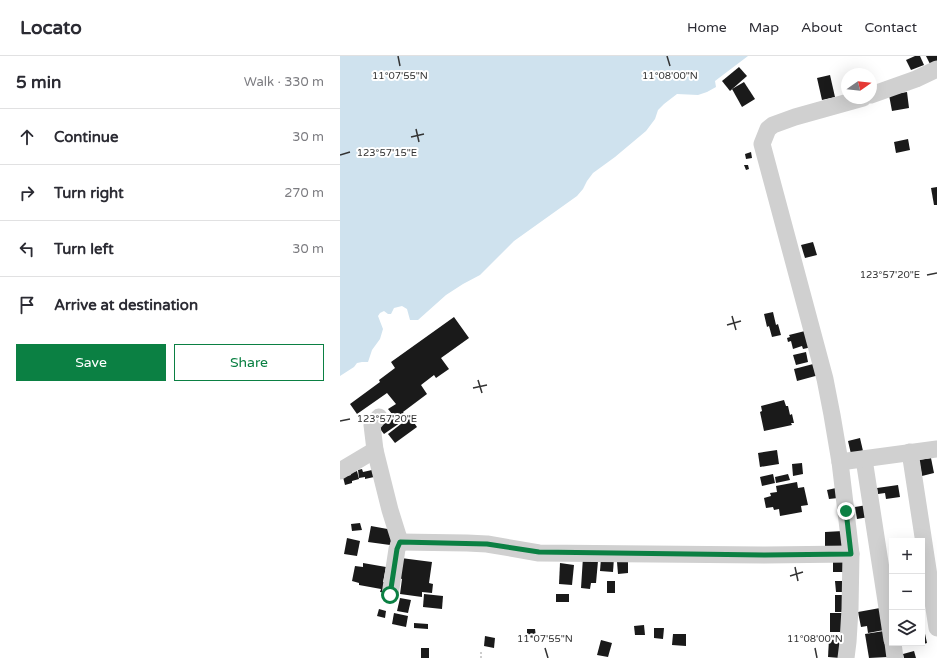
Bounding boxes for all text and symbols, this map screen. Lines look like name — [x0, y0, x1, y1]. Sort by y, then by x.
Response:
text: Locato — [20, 17, 82, 39]
text: Home — [687, 19, 727, 36]
text: Map — [749, 19, 779, 36]
text: About — [801, 19, 843, 36]
text: Contact — [865, 19, 917, 36]
north arrow — [841, 68, 877, 104]
text: 11°07'55"N — [372, 70, 428, 82]
text: 11°08'00"N — [642, 70, 698, 82]
text: 5 min — [16, 72, 61, 93]
text: Walk · 330 m — [244, 74, 324, 90]
icon: ahead — [16, 126, 38, 148]
text: Continue — [54, 128, 118, 146]
text: 30 m — [292, 129, 324, 145]
text: 123°57'15"E — [357, 147, 417, 159]
icon: right — [16, 182, 38, 204]
text: Turn right — [54, 184, 124, 202]
text: 270 m — [284, 185, 324, 201]
icon: left — [16, 238, 38, 260]
text: Turn left — [54, 240, 114, 258]
text: 30 m — [292, 241, 324, 257]
text: 123°57'20"E — [860, 269, 920, 281]
icon: arrive — [16, 294, 38, 316]
text: Arrive at destination — [54, 296, 198, 314]
button: Save — [16, 344, 166, 381]
button: Share — [174, 344, 324, 381]
text: 123°57'20"E — [357, 413, 417, 425]
route end — [837, 502, 855, 520]
map controls — [889, 538, 925, 646]
button: + — [889, 538, 925, 574]
button: − — [889, 574, 925, 610]
route start — [381, 586, 399, 604]
button: layers — [889, 610, 925, 646]
text: 11°07'55"N — [517, 633, 573, 645]
text: 11°08'00"N — [787, 633, 843, 645]

